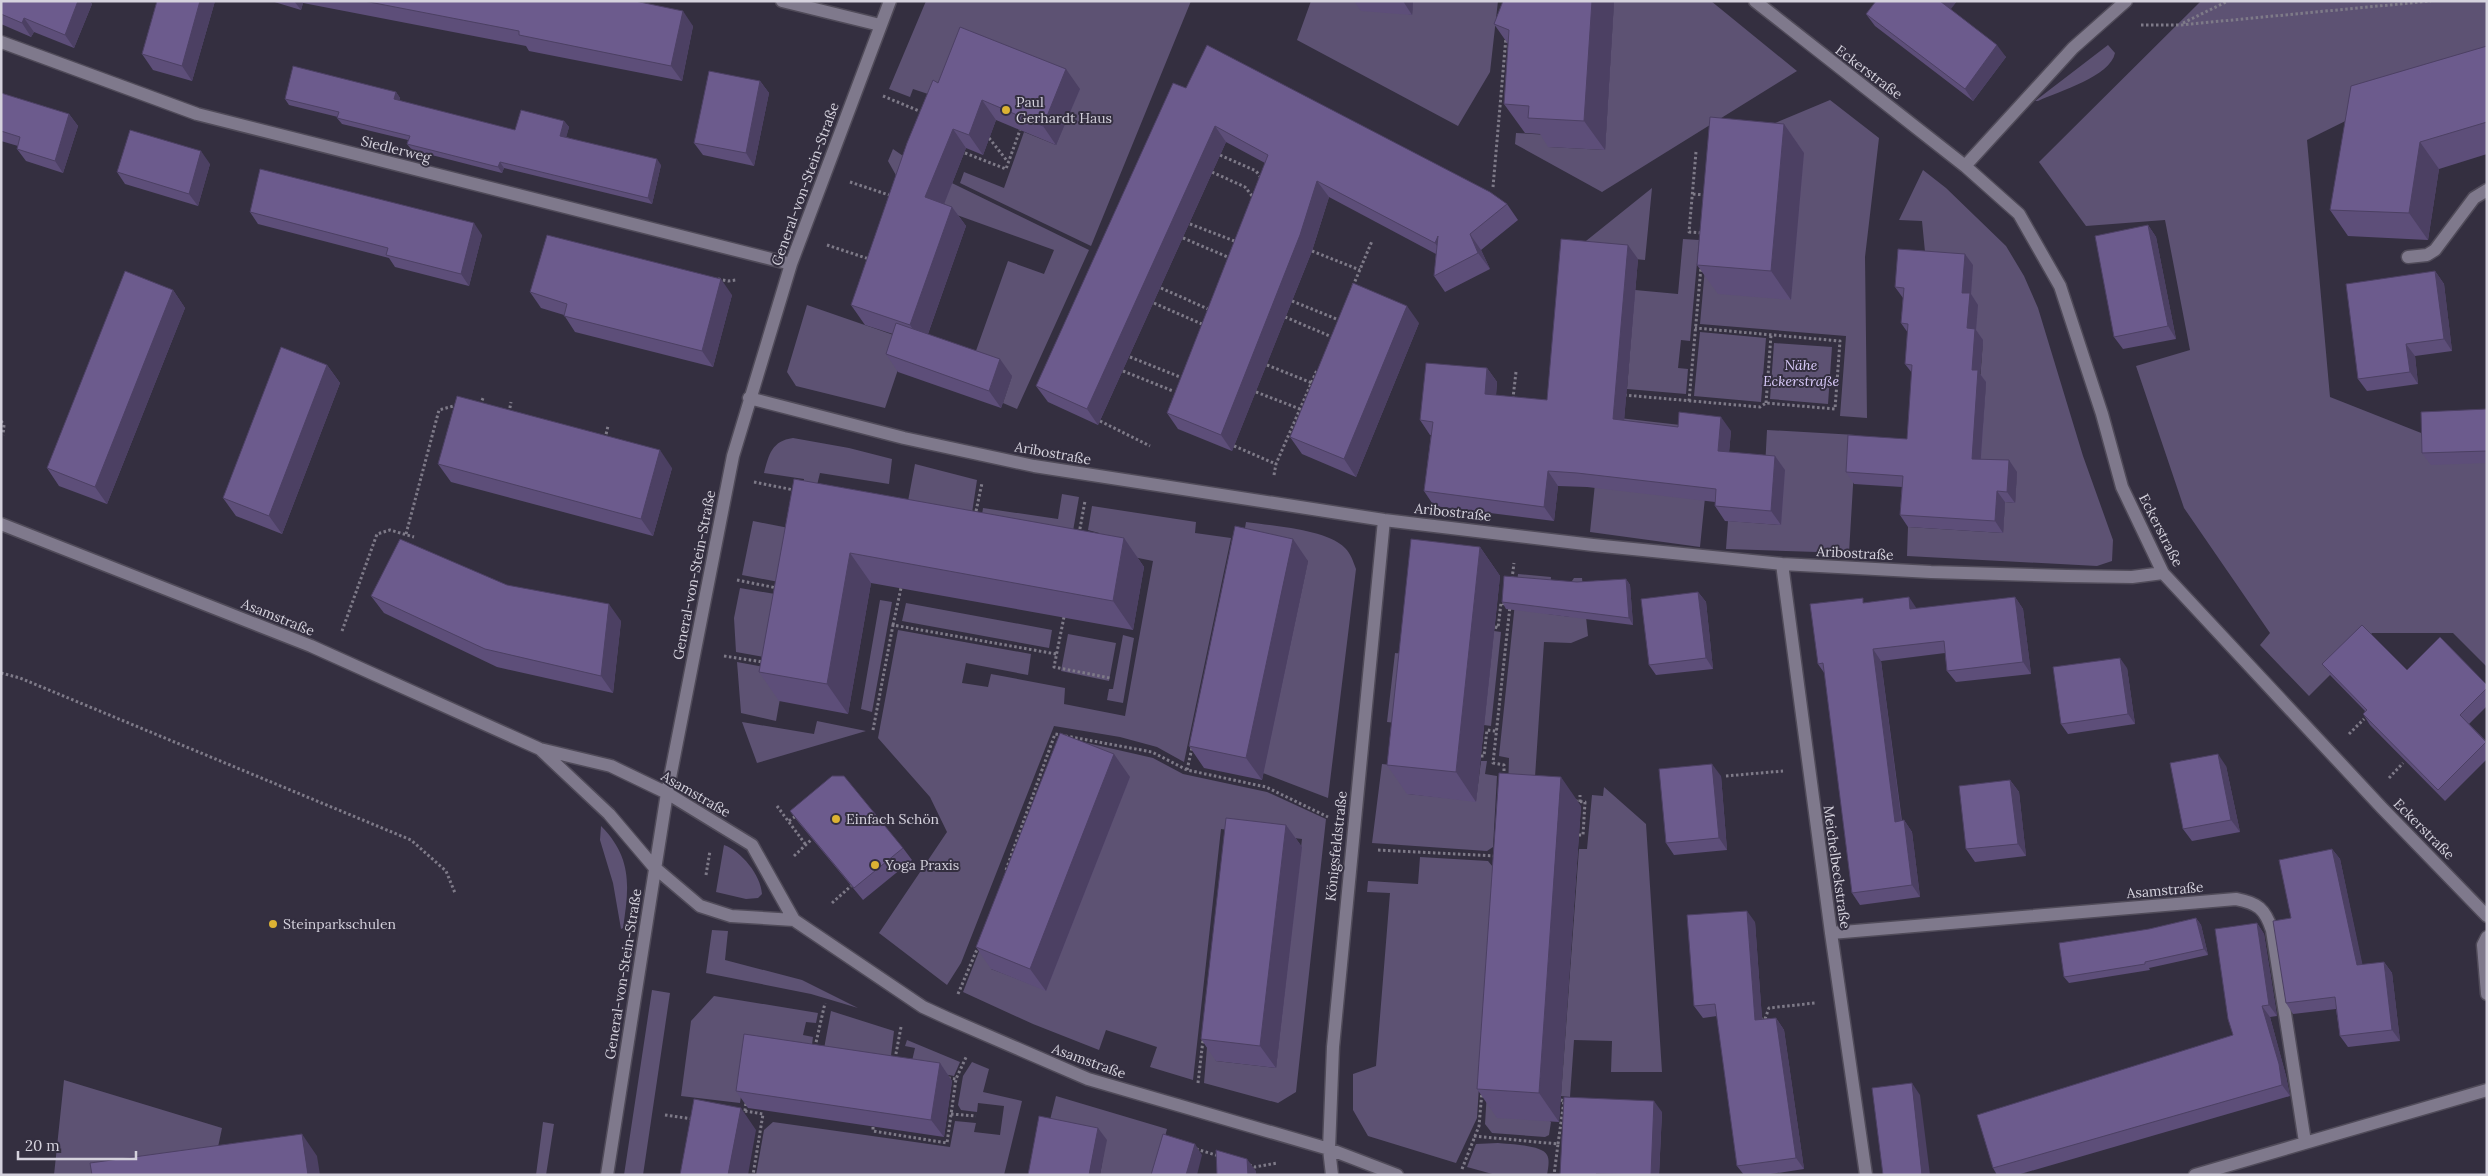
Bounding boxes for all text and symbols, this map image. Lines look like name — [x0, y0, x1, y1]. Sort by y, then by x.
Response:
street label: Eckerstraße — [1832, 41, 1906, 103]
place label: Paul Gerhardt Haus — [1016, 93, 1112, 127]
street label: General-von-Stein-Straße — [767, 100, 843, 268]
marker: Paul Gerhardt Haus — [1000, 104, 1012, 116]
street label: Siedlerweg — [359, 132, 433, 166]
park label: Nähe Eckerstraße — [1763, 356, 1839, 390]
street label: Aribostraße — [1012, 437, 1093, 469]
street label: General-von-Stein-Straße — [669, 488, 719, 661]
street label: Eckerstraße — [2135, 491, 2187, 570]
street label: Aribostraße — [1413, 499, 1493, 525]
street label: Aribostraße — [1815, 542, 1894, 564]
street label: Asamstraße — [238, 594, 318, 640]
street label: Asamstraße — [657, 766, 734, 821]
street label: Königsfeldstraße — [1321, 790, 1351, 902]
street label: Eckerstraße — [2390, 795, 2459, 864]
street label: Meichelbeckstraße — [1819, 804, 1855, 930]
place label: Einfach Schön — [846, 810, 940, 828]
marker: Einfach Schön — [830, 813, 842, 825]
place label: Yoga Praxis — [884, 856, 959, 874]
marker: Yoga Praxis — [869, 859, 881, 871]
street label: Asamstraße — [2125, 878, 2205, 902]
street label: General-von-Stein-Straße — [601, 887, 645, 1061]
place label: Steinparkschulen — [283, 915, 396, 933]
marker: Steinparkschulen — [267, 918, 279, 930]
street label: Asamstraße — [1049, 1039, 1129, 1083]
scale bar — [18, 1128, 135, 1160]
text: 20 m — [25, 1136, 60, 1155]

